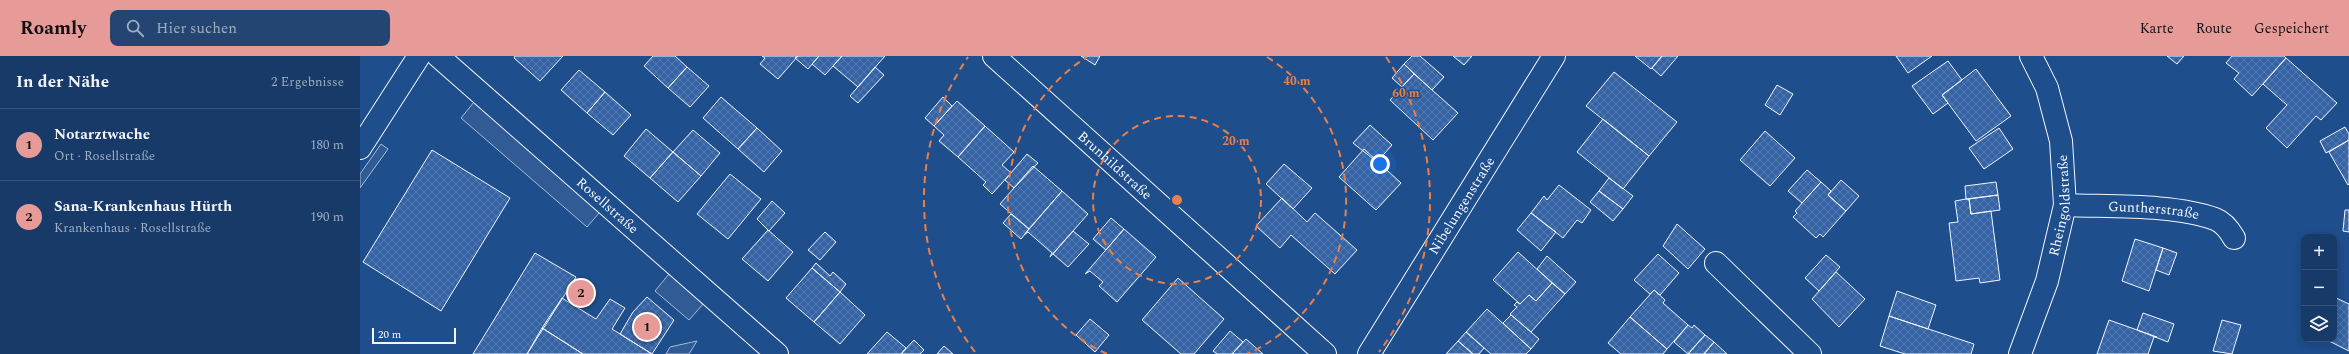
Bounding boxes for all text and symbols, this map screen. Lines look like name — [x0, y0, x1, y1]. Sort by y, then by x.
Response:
search box — [110, 10, 390, 46]
text: Roamly — [20, 14, 86, 43]
icon: search — [124, 17, 146, 39]
text: Hier suchen — [156, 17, 237, 40]
text: Karte — [2140, 18, 2174, 39]
text: Route — [2196, 18, 2232, 39]
text: Gespeichert — [2254, 18, 2329, 39]
text: In der Nähe — [16, 69, 109, 95]
text: 2 Ergebnisse — [271, 72, 344, 92]
text: 40 m — [1283, 72, 1311, 91]
text: 60 m — [1392, 84, 1420, 103]
text: Notarztwache — [54, 123, 150, 146]
street label: Brunhildstraße — [1073, 126, 1157, 204]
text: 20 m — [1222, 132, 1250, 151]
text: 1 — [25, 135, 33, 155]
text: 180 m — [310, 135, 344, 155]
text: Ort · Rosellstraße — [54, 146, 155, 166]
street label: Nibelungenstraße — [1423, 152, 1500, 258]
your location — [1370, 154, 1390, 174]
street label: Rheingoldstraße — [2043, 154, 2076, 258]
street label: Rosellstraße — [572, 172, 644, 239]
centre of rings — [1170, 193, 1184, 207]
text: Sana-Krankenhaus Hürth — [54, 195, 232, 218]
street label: Guntherstraße — [2108, 196, 2202, 225]
text: 2 — [25, 207, 33, 227]
text: 190 m — [310, 207, 344, 227]
text: Krankenhaus · Rosellstraße — [54, 218, 211, 238]
map controls — [2301, 234, 2337, 342]
button: + — [2301, 234, 2337, 270]
button: − — [2301, 270, 2337, 306]
pin: 2 — [568, 278, 594, 308]
button: layers — [2301, 306, 2337, 342]
pin: 1 — [634, 312, 660, 342]
scale bar — [372, 326, 456, 345]
text: 20 m — [378, 326, 401, 343]

